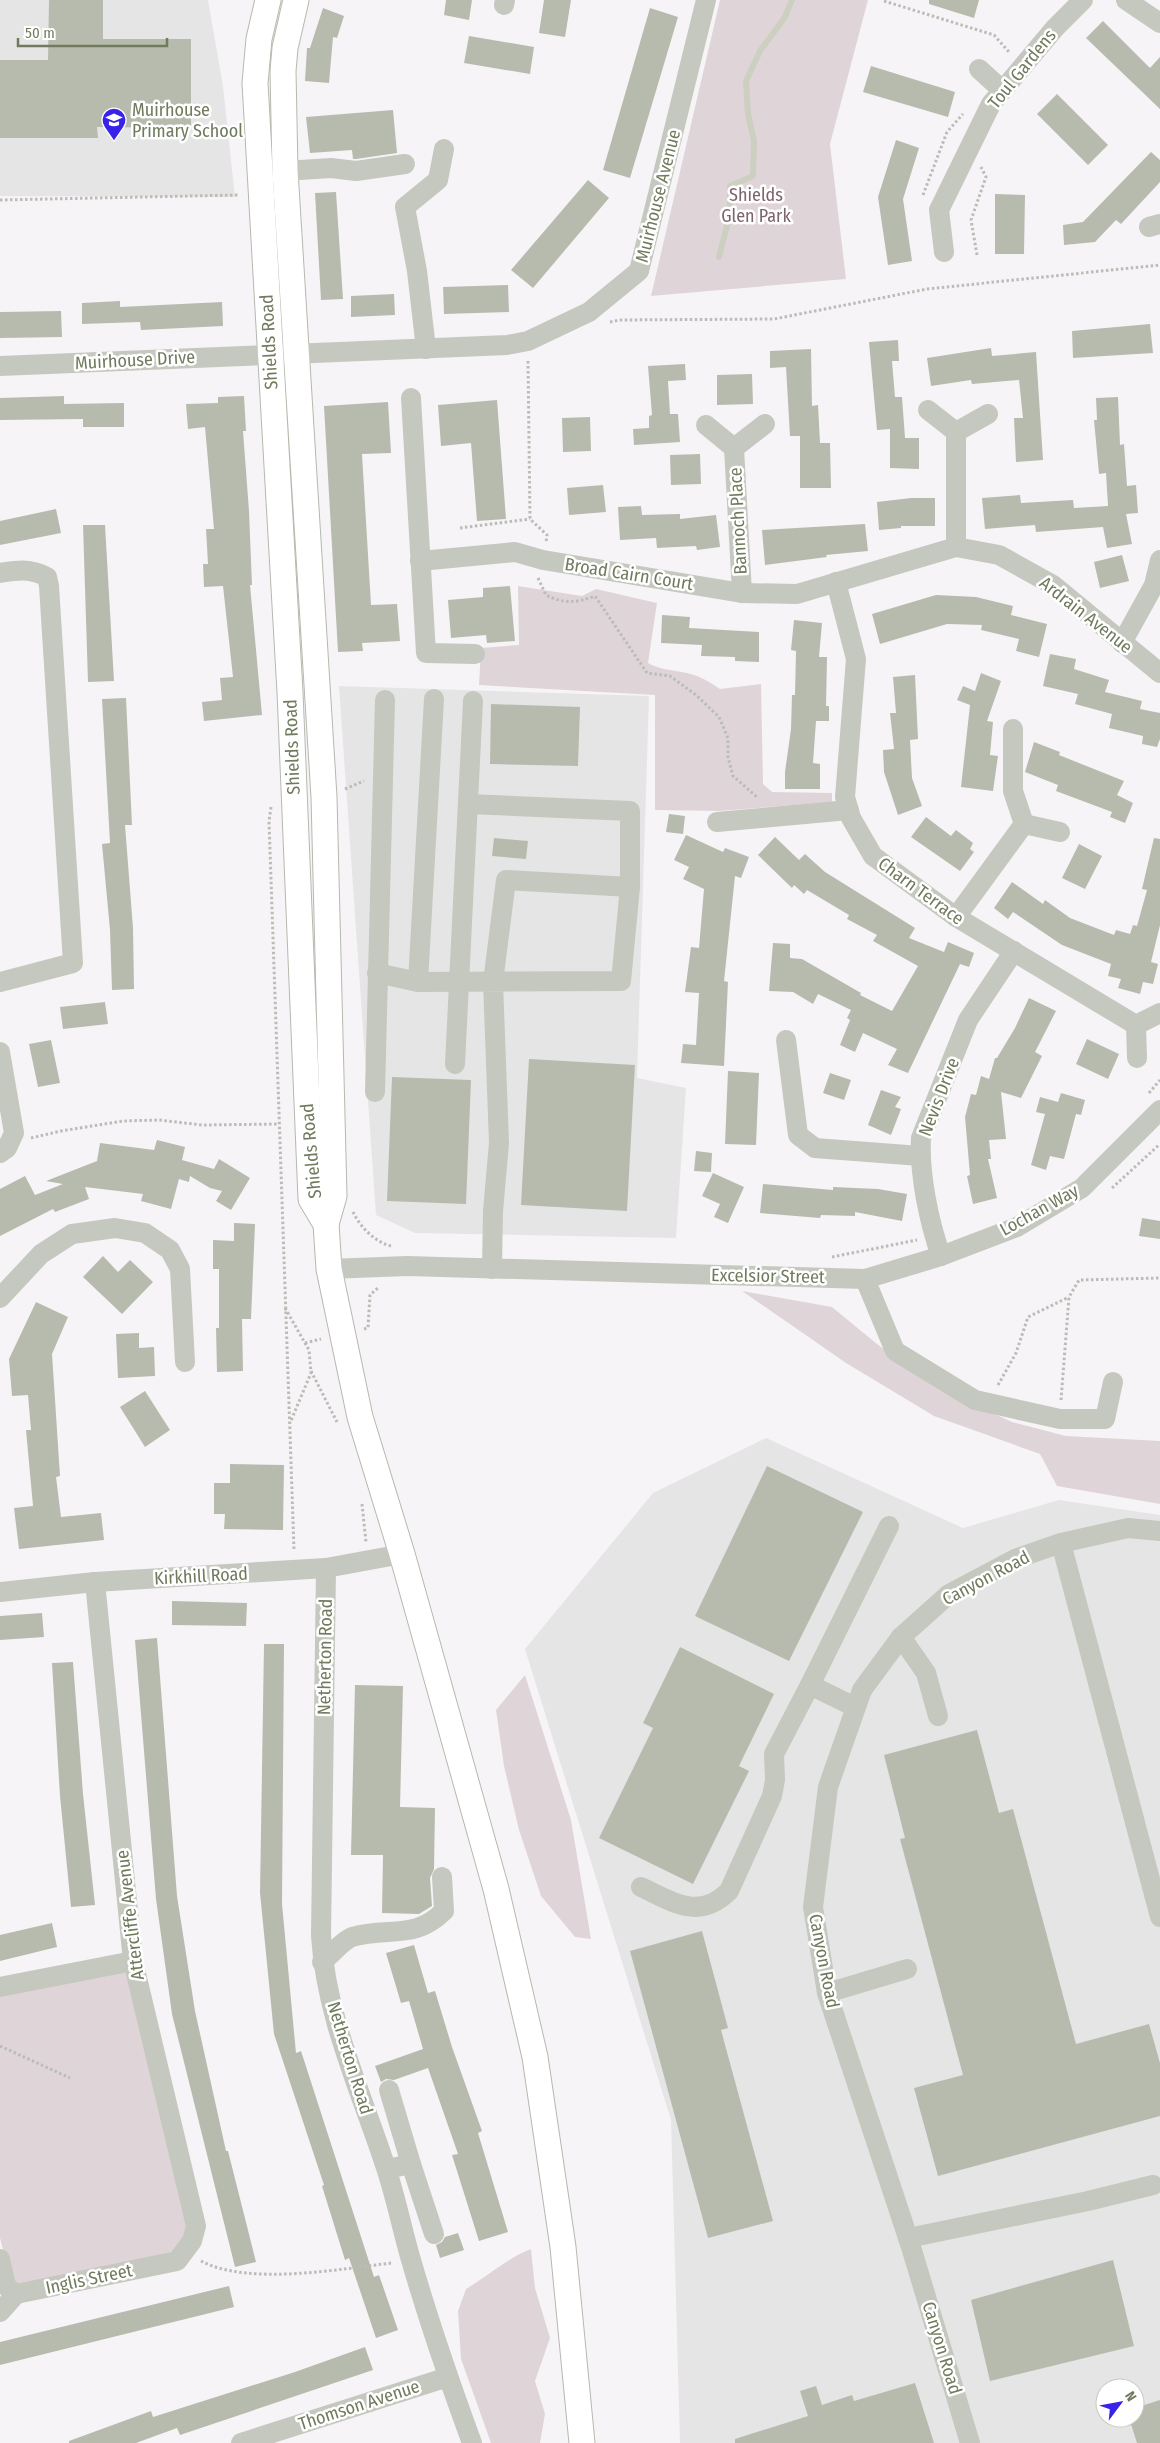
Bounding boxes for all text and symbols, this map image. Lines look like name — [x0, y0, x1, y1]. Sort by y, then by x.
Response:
scale bar — [18, 15, 166, 47]
text: 50 m — [25, 24, 55, 42]
street label: Toul Gardens — [983, 25, 1061, 113]
place label: Muirhouse Primary School — [132, 99, 243, 142]
school or university icon: Muirhouse Primary School — [101, 107, 127, 141]
street label: Muirhouse Avenue — [631, 127, 685, 265]
park label: Shields Glen Park — [721, 184, 791, 227]
street label: Shields Road — [256, 294, 282, 390]
street label: Muirhouse Drive — [74, 346, 196, 374]
street label: Bannoch Place — [724, 467, 752, 575]
street label: Broad Cairn Court — [563, 553, 695, 595]
street label: Ardrain Avenue — [1035, 572, 1137, 658]
street label: Shields Road — [279, 699, 305, 795]
street label: Charn Terrace — [874, 853, 968, 930]
street label: Nevis Drive — [914, 1055, 964, 1139]
street label: Shields Road — [296, 1103, 326, 1199]
street label: Lochan Way — [996, 1179, 1082, 1241]
street label: Excelsior Street — [711, 1264, 825, 1288]
street label: Canyon Road — [939, 1546, 1033, 1610]
street label: Kirkhill Road — [154, 1563, 248, 1589]
street label: Netherton Road — [313, 1599, 337, 1715]
street label: Attercliffe Avenue — [111, 1849, 149, 1981]
street label: Canyon Road — [804, 1912, 844, 2010]
street label: Netherton Road — [322, 1999, 378, 2117]
street label: Inglis Street — [44, 2259, 134, 2299]
street label: Canyon Road — [918, 2299, 966, 2397]
street label: Thomson Avenue — [296, 2375, 422, 2435]
north arrow — [1095, 2378, 1145, 2428]
text: N — [1121, 2388, 1140, 2404]

